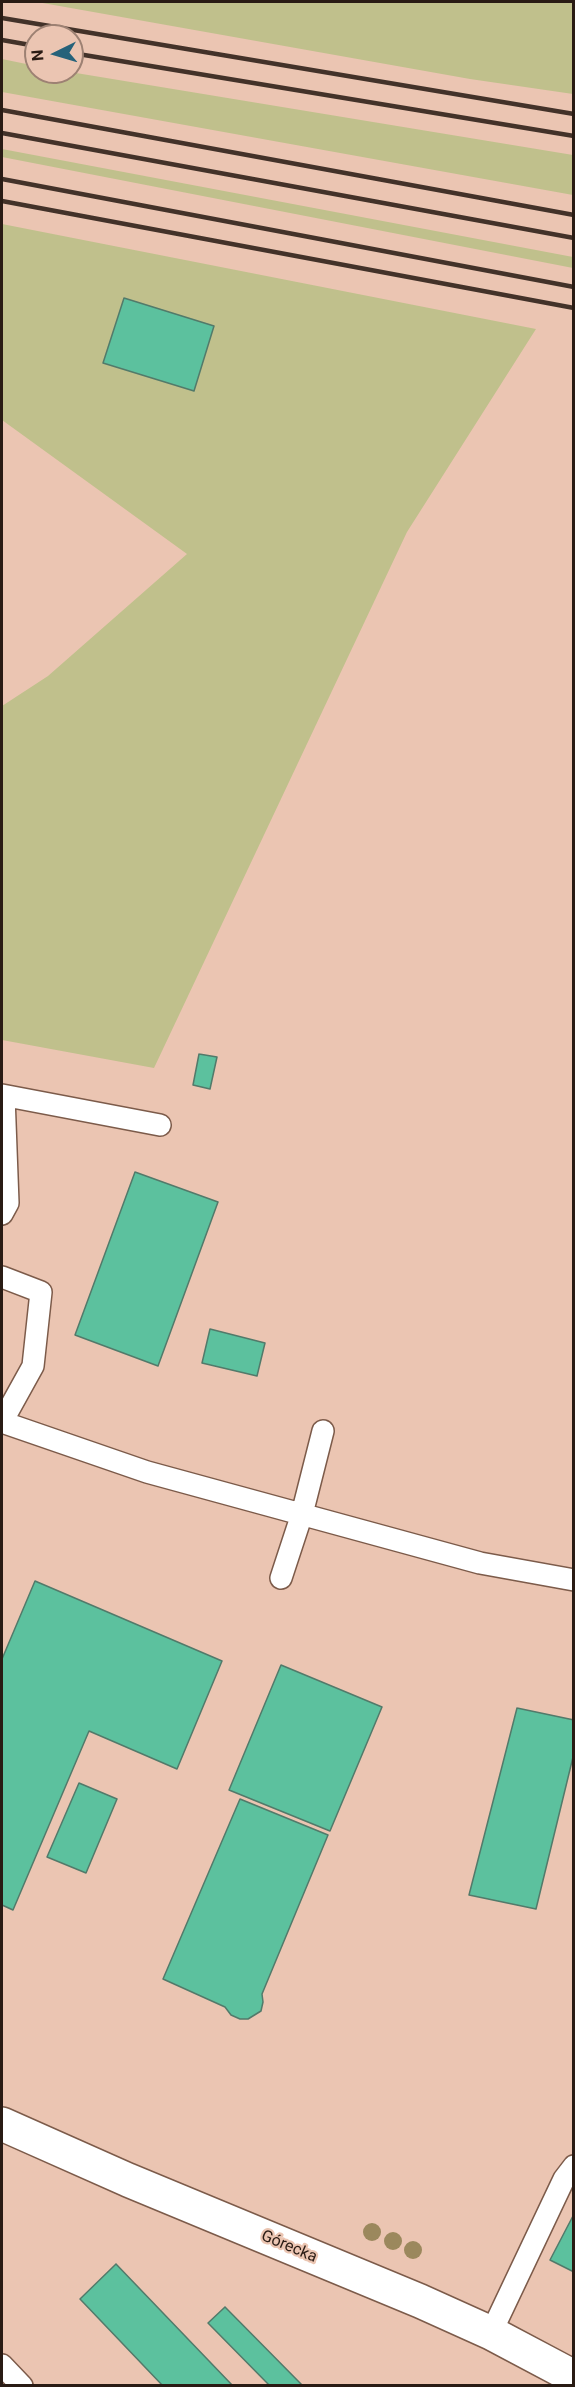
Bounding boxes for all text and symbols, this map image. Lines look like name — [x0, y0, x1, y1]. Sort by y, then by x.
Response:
north arrow — [24, 24, 84, 84]
text: N — [28, 49, 48, 62]
street label: Górecka — [258, 2227, 320, 2267]

